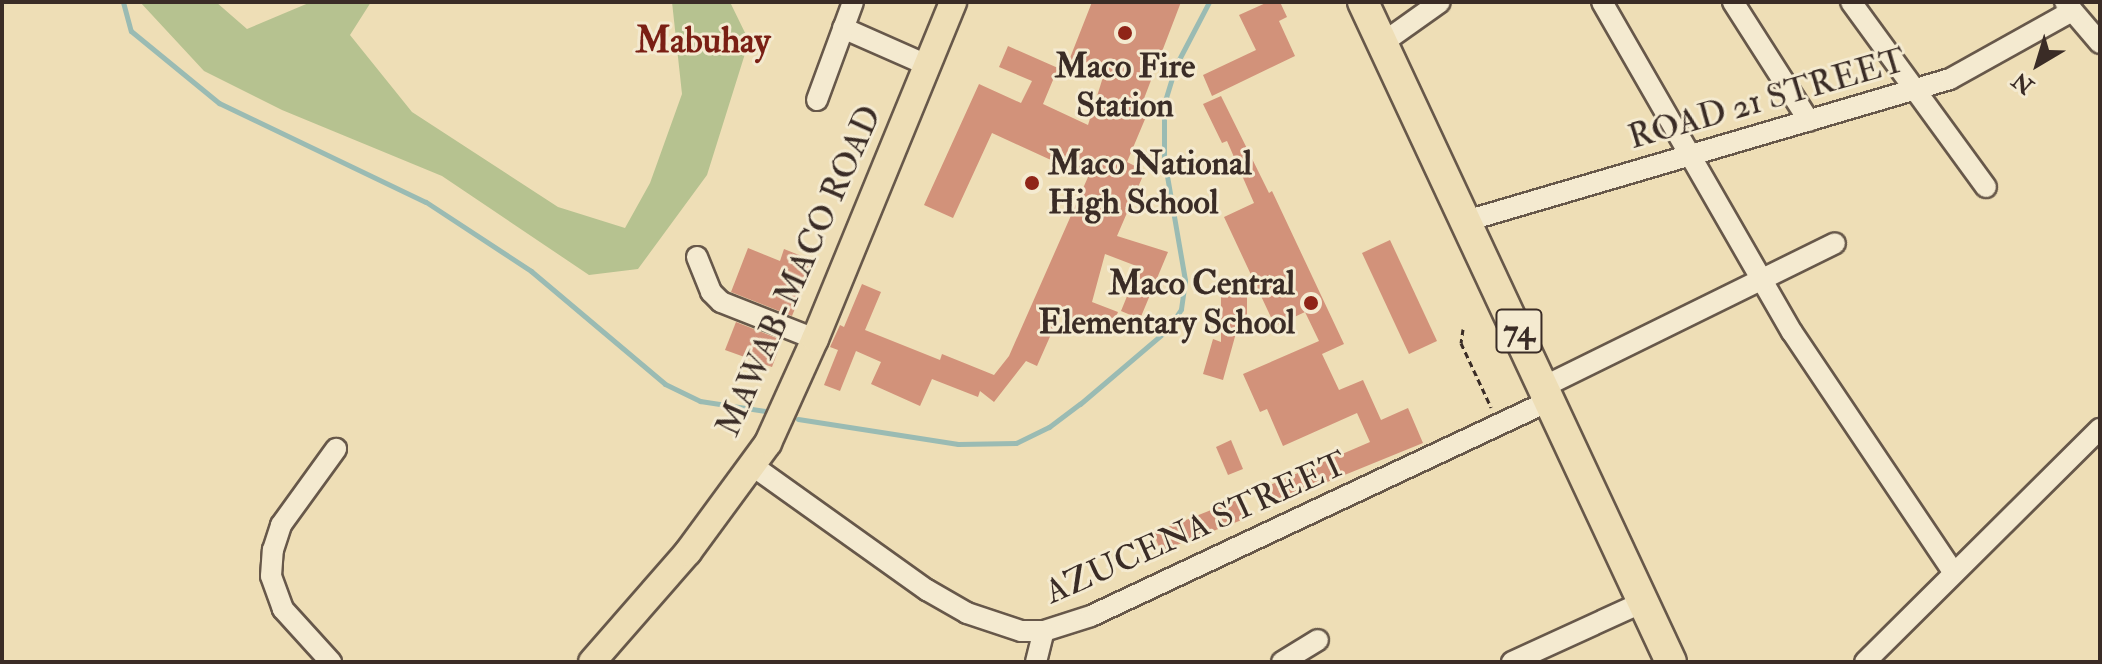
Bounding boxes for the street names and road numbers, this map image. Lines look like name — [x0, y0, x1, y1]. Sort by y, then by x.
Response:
street label: ROAD 21 STREET — [1624, 40, 1910, 158]
street label: MAWAB-MACO ROAD — [708, 99, 890, 443]
road number: 74 — [1495, 303, 1543, 359]
street label: AZUCENA STREET — [1039, 443, 1353, 613]

